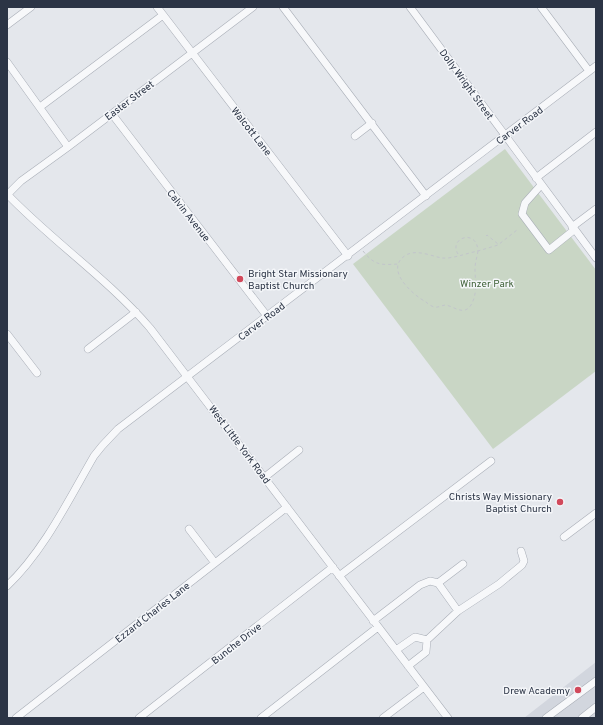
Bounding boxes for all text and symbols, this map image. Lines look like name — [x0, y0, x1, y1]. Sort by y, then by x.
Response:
street label: Dolly Wright Street — [436, 47, 496, 123]
street label: Easter Street — [103, 78, 157, 124]
street label: Carver Road — [494, 104, 546, 148]
street label: Walcott Lane — [228, 105, 274, 159]
street label: Calvin Avenue — [163, 187, 212, 245]
place label: Bright Star Missionary Baptist Church — [248, 268, 348, 293]
marker: Bright Star Missionary Baptist Church — [235, 274, 245, 284]
park label: Winzer Park — [460, 278, 514, 291]
street label: Carver Road — [236, 300, 288, 344]
street label: West Little York Road — [205, 403, 273, 487]
place label: Christs Way Missionary Baptist Church — [449, 491, 552, 516]
marker: Christs Way Missionary Baptist Church — [555, 497, 565, 507]
street label: Ezzard Charles Lane — [113, 580, 193, 646]
street label: Bunche Drive — [209, 621, 265, 668]
place label: Drew Academy — [503, 685, 570, 698]
marker: Drew Academy — [573, 685, 583, 695]

